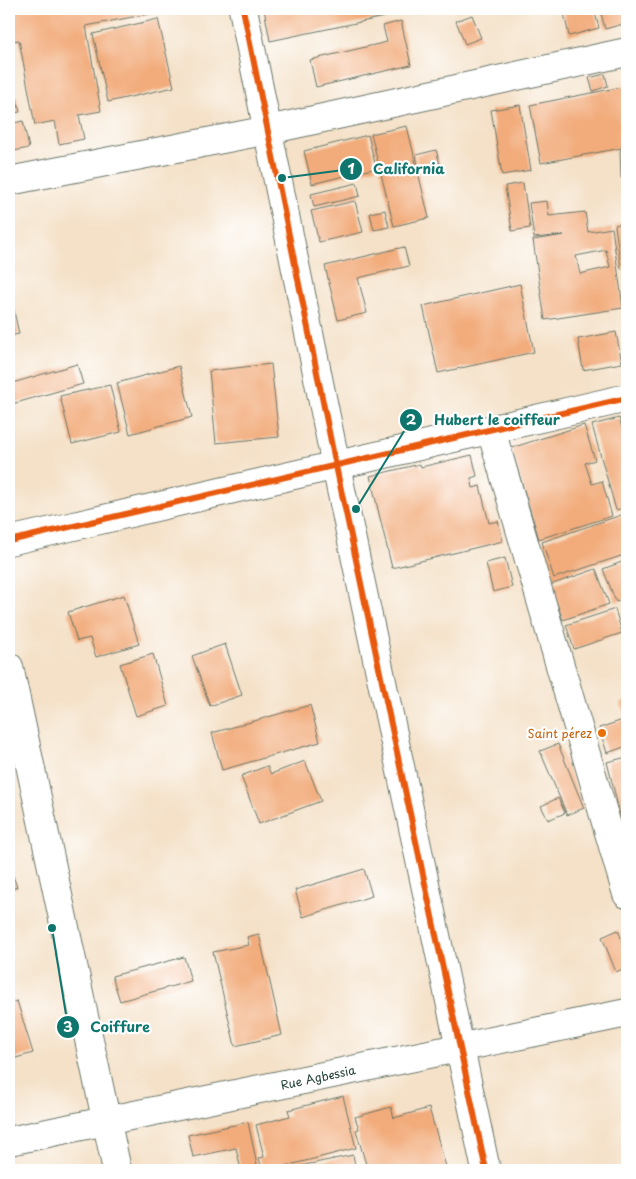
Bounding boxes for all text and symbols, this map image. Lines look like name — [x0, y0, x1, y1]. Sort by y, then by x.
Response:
callout: California — [339, 154, 455, 183]
text: 1 — [347, 156, 355, 179]
text: California — [373, 158, 445, 179]
callout: Hubert le coiffeur — [398, 405, 571, 434]
text: 2 — [406, 407, 417, 430]
text: Hubert le coiffeur — [434, 409, 561, 430]
place label: Saint pérez — [528, 724, 592, 742]
marker: Saint pérez — [596, 727, 608, 739]
callout: Coiffure — [55, 1012, 160, 1041]
text: 3 — [63, 1014, 73, 1037]
text: Coiffure — [90, 1016, 150, 1037]
street label: Rue Agbessia — [279, 1060, 358, 1094]

